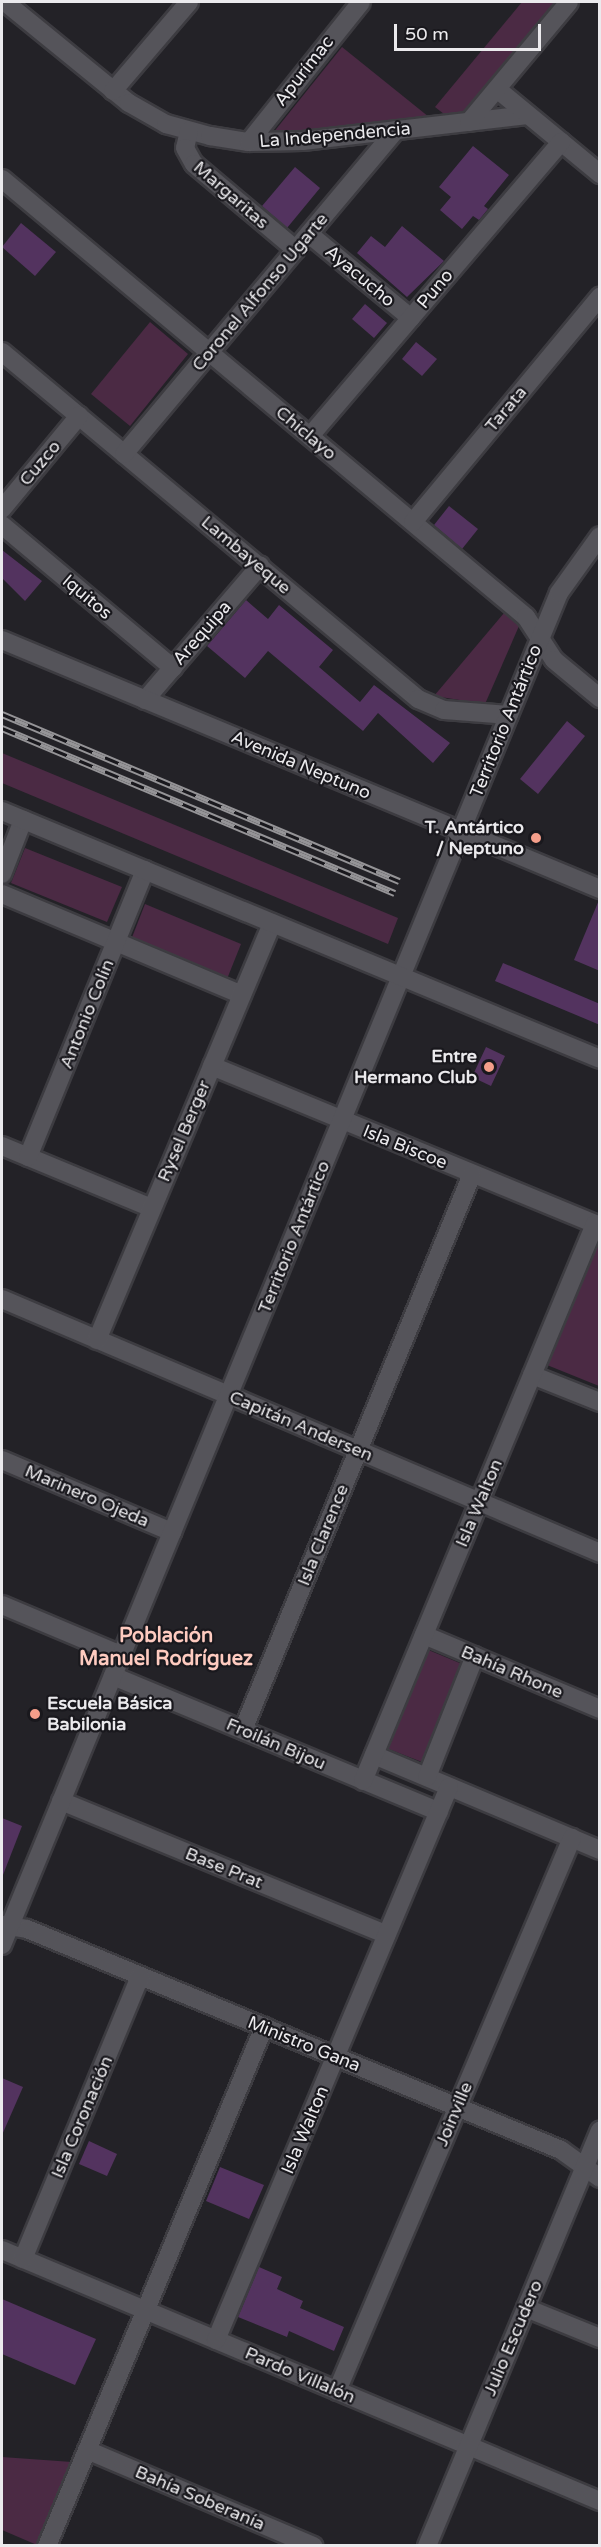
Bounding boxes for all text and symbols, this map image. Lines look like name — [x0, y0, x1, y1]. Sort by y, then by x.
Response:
scale bar — [397, 12, 544, 50]
text: 50 m — [405, 23, 449, 45]
street label: Apurímac — [270, 32, 338, 110]
street label: La Independencia — [258, 118, 412, 152]
street label: Margaritas — [189, 156, 273, 234]
street label: Coronel Alfonso Ugarte — [187, 208, 333, 376]
street label: Ayacucho — [321, 241, 399, 311]
street label: Puno — [412, 265, 458, 313]
street label: Tarata — [481, 382, 531, 436]
street label: Chiclayo — [271, 401, 341, 465]
street label: Cuzco — [15, 436, 65, 490]
street label: Lambayeque — [197, 511, 295, 599]
street label: Iquitos — [58, 570, 116, 624]
street label: Arequipa — [168, 596, 236, 670]
street label: Territorio Antártico — [466, 642, 546, 800]
street label: Avenida Neptuno — [228, 726, 374, 804]
place label: T. Antártico / Neptuno — [425, 817, 524, 860]
marker: T. Antártico / Neptuno — [529, 831, 543, 845]
street label: Antonio Colín — [55, 956, 119, 1072]
place label: Entre Hermano Club — [354, 1046, 477, 1088]
marker: Entre Hermano Club — [482, 1060, 496, 1074]
street label: Rysel Berger — [153, 1077, 215, 1185]
street label: Isla Biscoe — [360, 1120, 450, 1174]
street label: Territorio Antártico — [254, 1158, 334, 1316]
street label: Capitán Andersen — [226, 1386, 376, 1466]
street label: Isla Walton — [451, 1456, 507, 1550]
street label: Marinero Ojeda — [22, 1460, 152, 1532]
street label: Isla Clarence — [293, 1481, 353, 1589]
district label: Población Manuel Rodríguez — [79, 1625, 253, 1672]
street label: Bahía Rhone — [458, 1641, 566, 1703]
place label: Escuela Básica Babilonia — [47, 1693, 172, 1736]
marker: Escuela Básica Babilonia — [28, 1707, 42, 1721]
street label: Froilán Bijou — [223, 1713, 329, 1775]
street label: Base Prat — [182, 1843, 266, 1893]
street label: Ministro Gana — [244, 2012, 364, 2076]
street label: Isla Coronación — [47, 2053, 117, 2181]
street label: Joinville — [431, 2079, 477, 2149]
street label: Isla Walton — [277, 2083, 333, 2177]
street label: Julio Escudero — [479, 2277, 547, 2399]
street label: Pardo Villalón — [242, 2342, 358, 2408]
street label: Bahía Soberanía — [132, 2461, 268, 2535]

